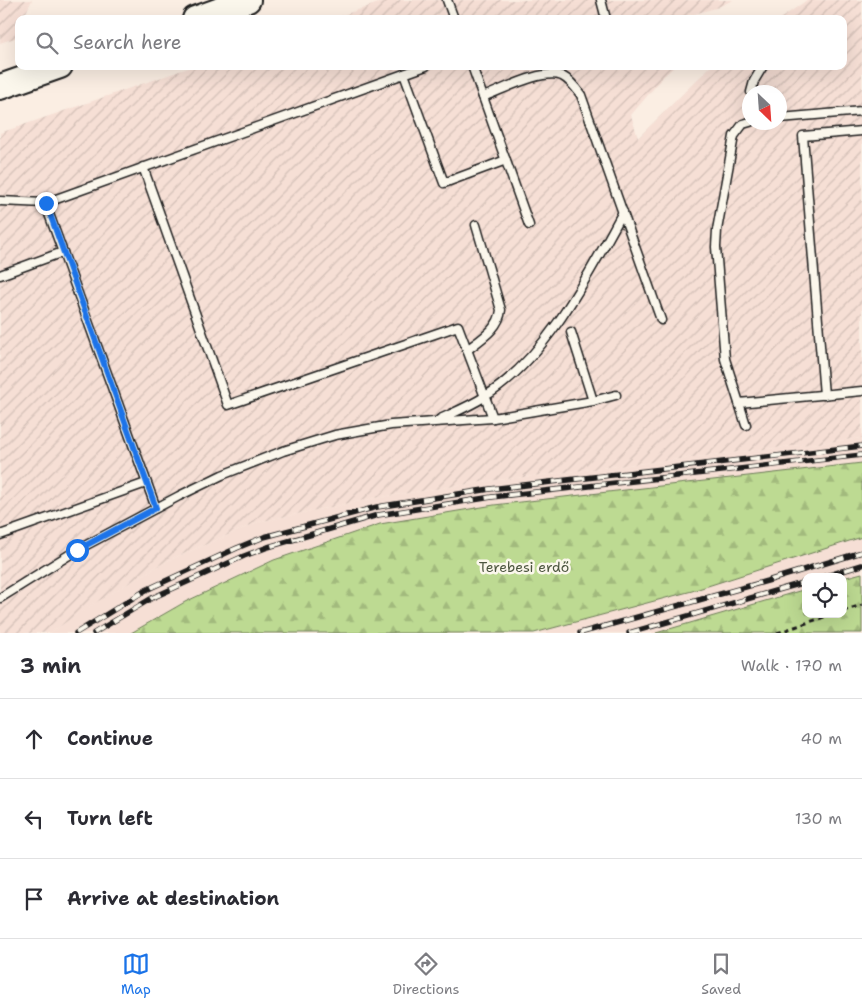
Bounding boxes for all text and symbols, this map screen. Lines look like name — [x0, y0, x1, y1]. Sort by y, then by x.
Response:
search box — [15, 15, 847, 70]
icon: search — [33, 29, 61, 57]
text: Search here — [73, 30, 182, 55]
north arrow — [742, 85, 787, 130]
route end — [35, 192, 58, 215]
route start — [66, 539, 89, 562]
park label: Terebesi erdő — [479, 558, 569, 576]
map controls — [802, 573, 847, 618]
button: locate — [802, 573, 847, 618]
text: 3 min — [20, 652, 81, 680]
text: Walk · 170 m — [741, 655, 842, 676]
icon: ahead — [20, 725, 48, 753]
text: Continue — [67, 726, 153, 751]
text: 40 m — [800, 728, 842, 749]
icon: left — [20, 805, 48, 833]
text: Turn left — [67, 806, 153, 831]
text: 130 m — [795, 808, 842, 829]
icon: arrive — [20, 885, 48, 913]
text: Arrive at destination — [67, 886, 279, 911]
tab: Map — [121, 950, 151, 998]
tab: Directions — [393, 950, 459, 998]
tab: Saved — [701, 950, 741, 998]

